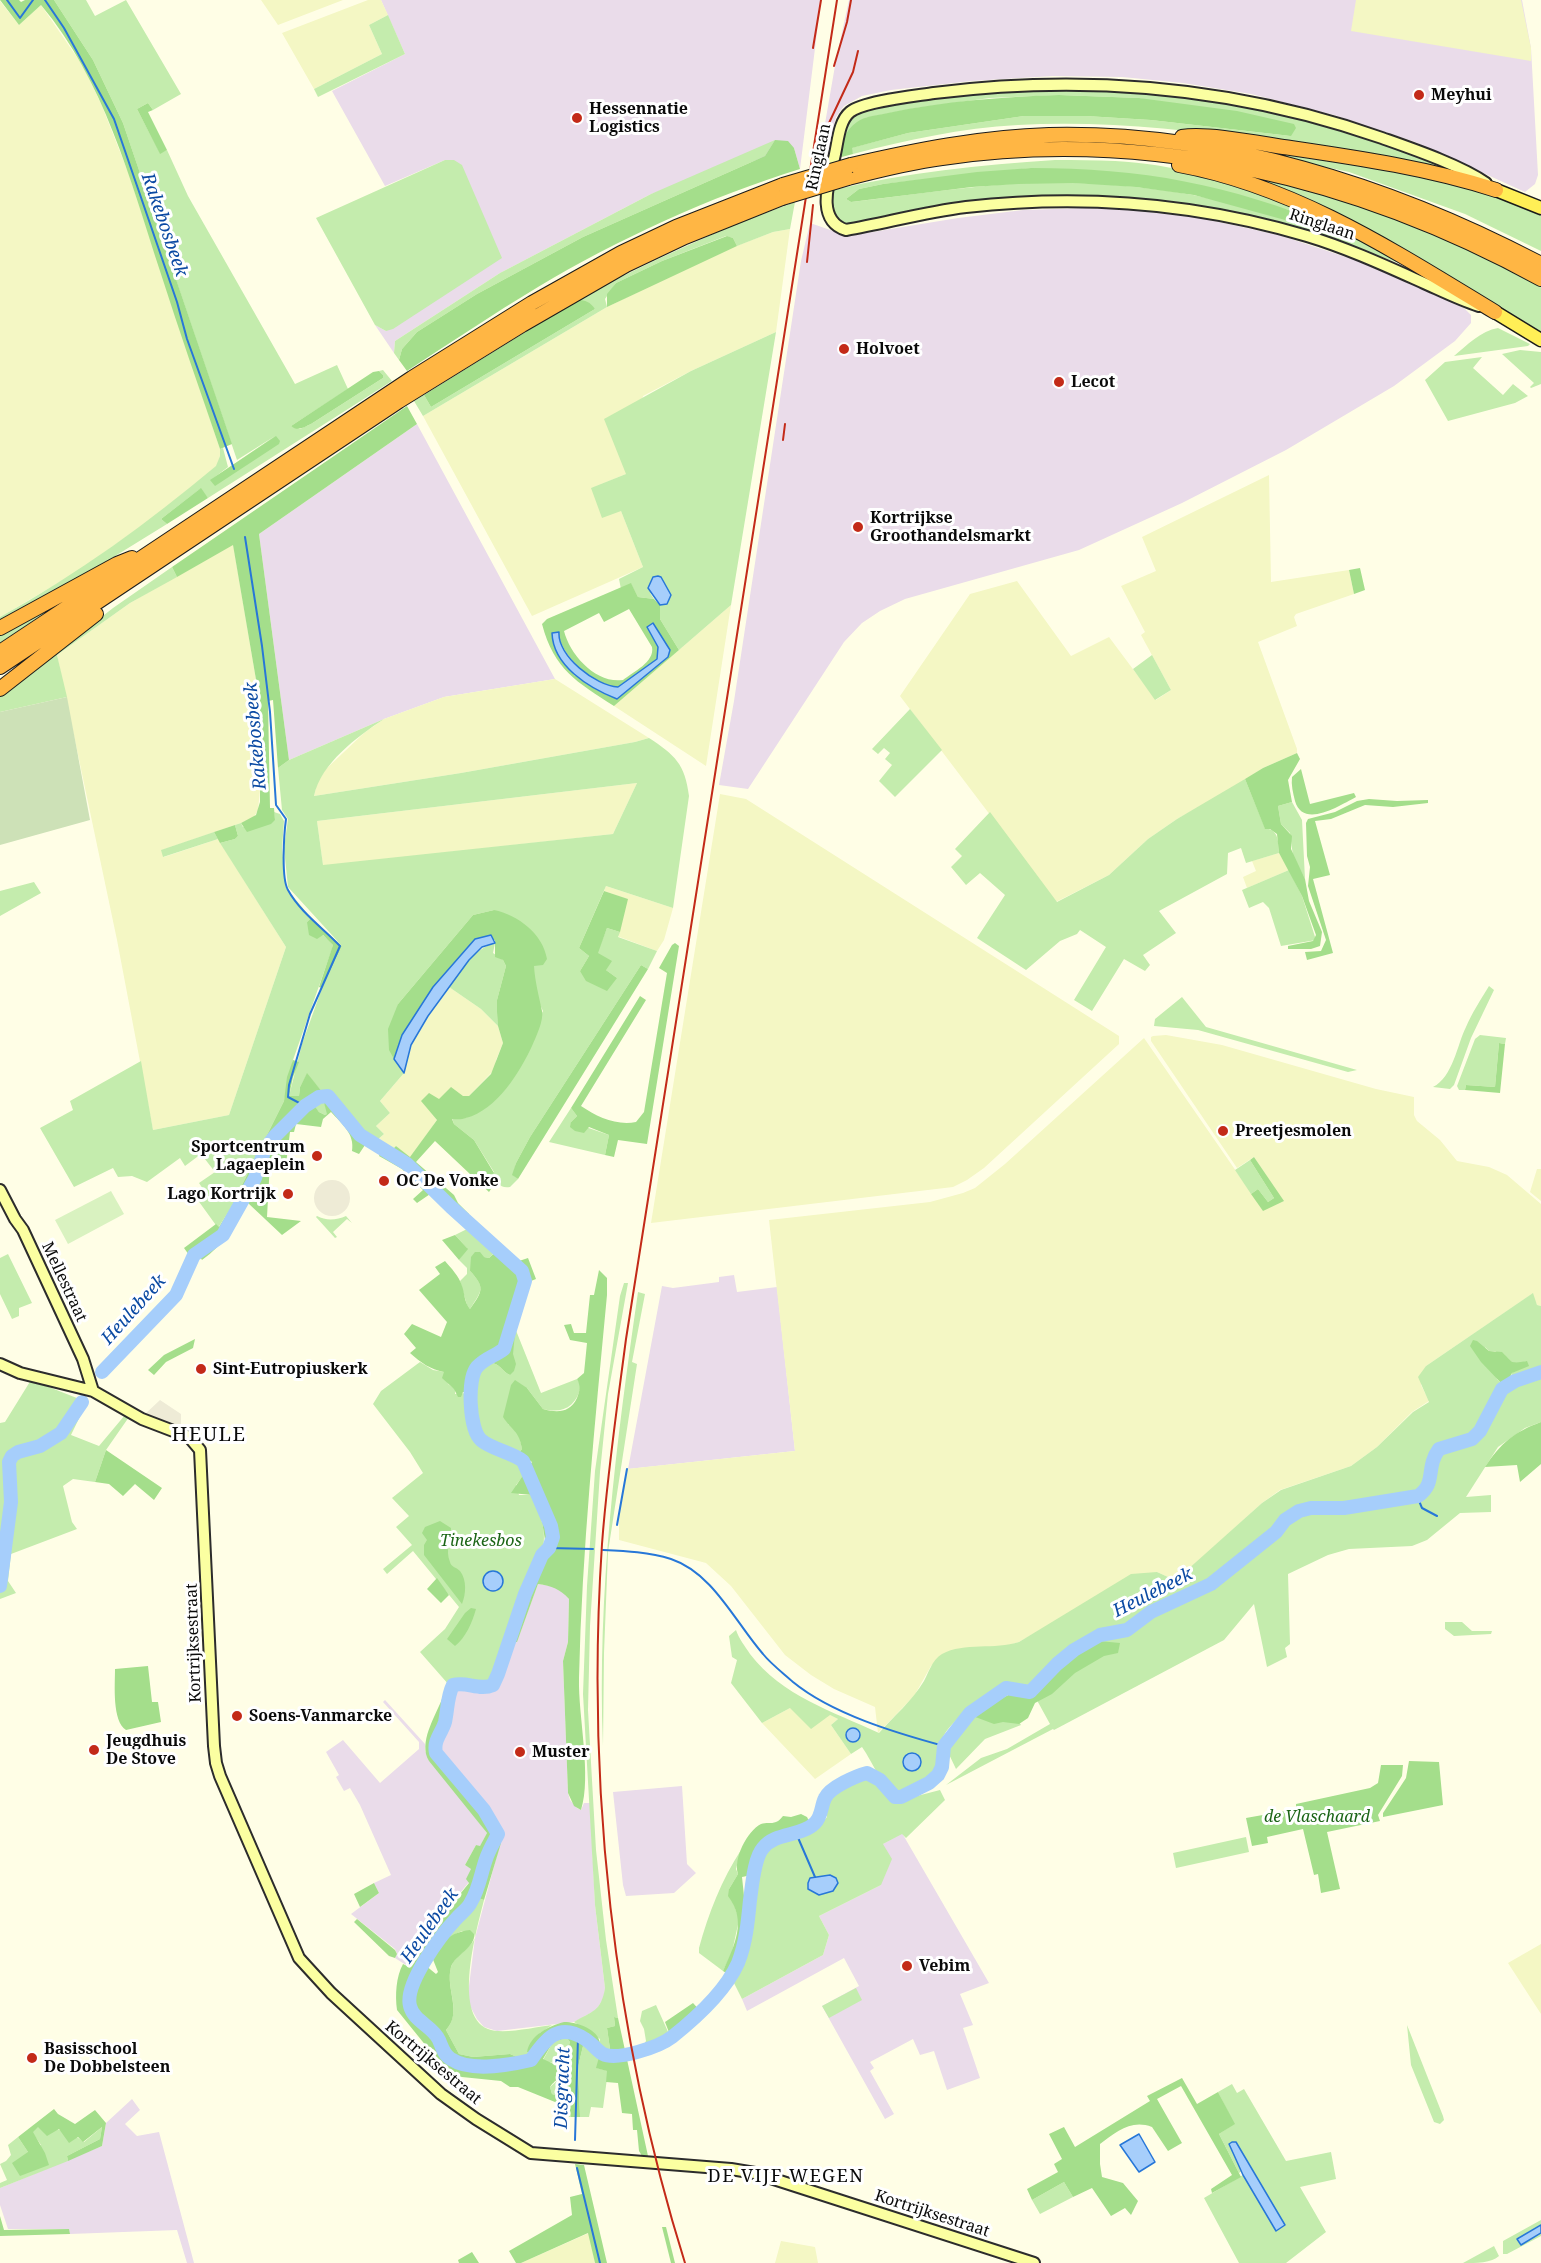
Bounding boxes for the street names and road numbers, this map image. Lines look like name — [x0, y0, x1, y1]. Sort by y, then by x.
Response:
street label: Ringlaan — [803, 122, 835, 192]
street label: Ringlaan — [1287, 205, 1357, 245]
street label: Mellestraat — [37, 1239, 91, 1325]
street label: Kortrijksestraat — [182, 1583, 206, 1703]
street label: Kortrijksestraat — [381, 2017, 485, 2109]
street label: Kortrijksestraat — [872, 2186, 992, 2242]

